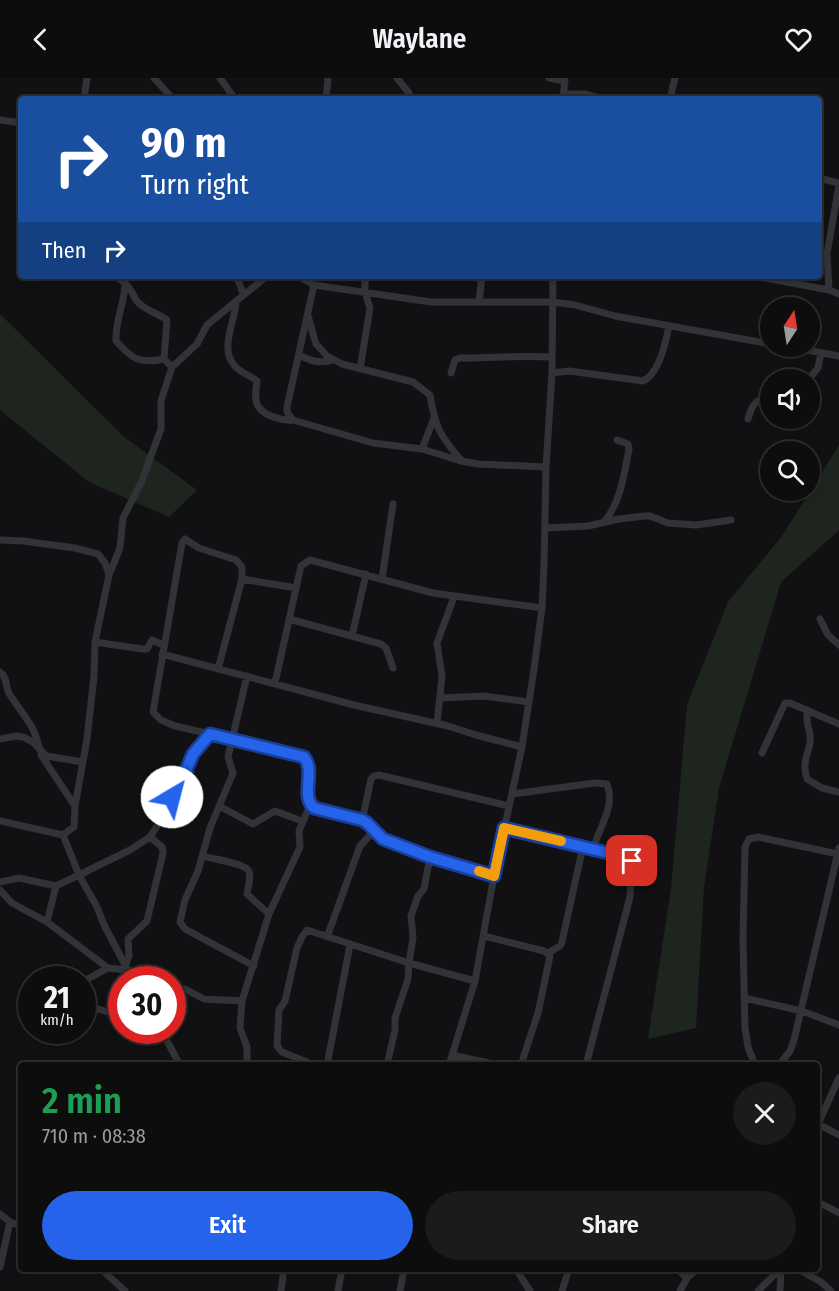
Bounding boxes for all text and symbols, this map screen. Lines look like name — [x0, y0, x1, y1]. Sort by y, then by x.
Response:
icon: back — [24, 23, 57, 56]
text: Waylane — [373, 23, 466, 55]
icon: heart — [782, 23, 815, 56]
text: 90 m — [141, 118, 226, 168]
icon: right — [42, 120, 120, 198]
text: Turn right — [141, 169, 249, 201]
icon: right — [98, 234, 131, 267]
text: Then — [42, 237, 86, 264]
north arrow — [760, 297, 820, 357]
map controls — [760, 297, 820, 501]
button: sound — [760, 369, 820, 429]
button: search — [760, 441, 820, 501]
position arrow — [140, 765, 204, 829]
pin — [606, 835, 657, 886]
icon: arrive — [615, 844, 648, 877]
speed limit sign: 30 — [108, 966, 186, 1044]
text: 21 — [44, 980, 70, 1016]
text: km/h — [40, 1011, 74, 1029]
text: 2 min — [42, 1079, 122, 1123]
button: close — [733, 1082, 796, 1145]
text: 710 m · 08:38 — [42, 1124, 146, 1148]
button: Exit — [42, 1191, 413, 1260]
button: Share — [425, 1191, 796, 1260]

